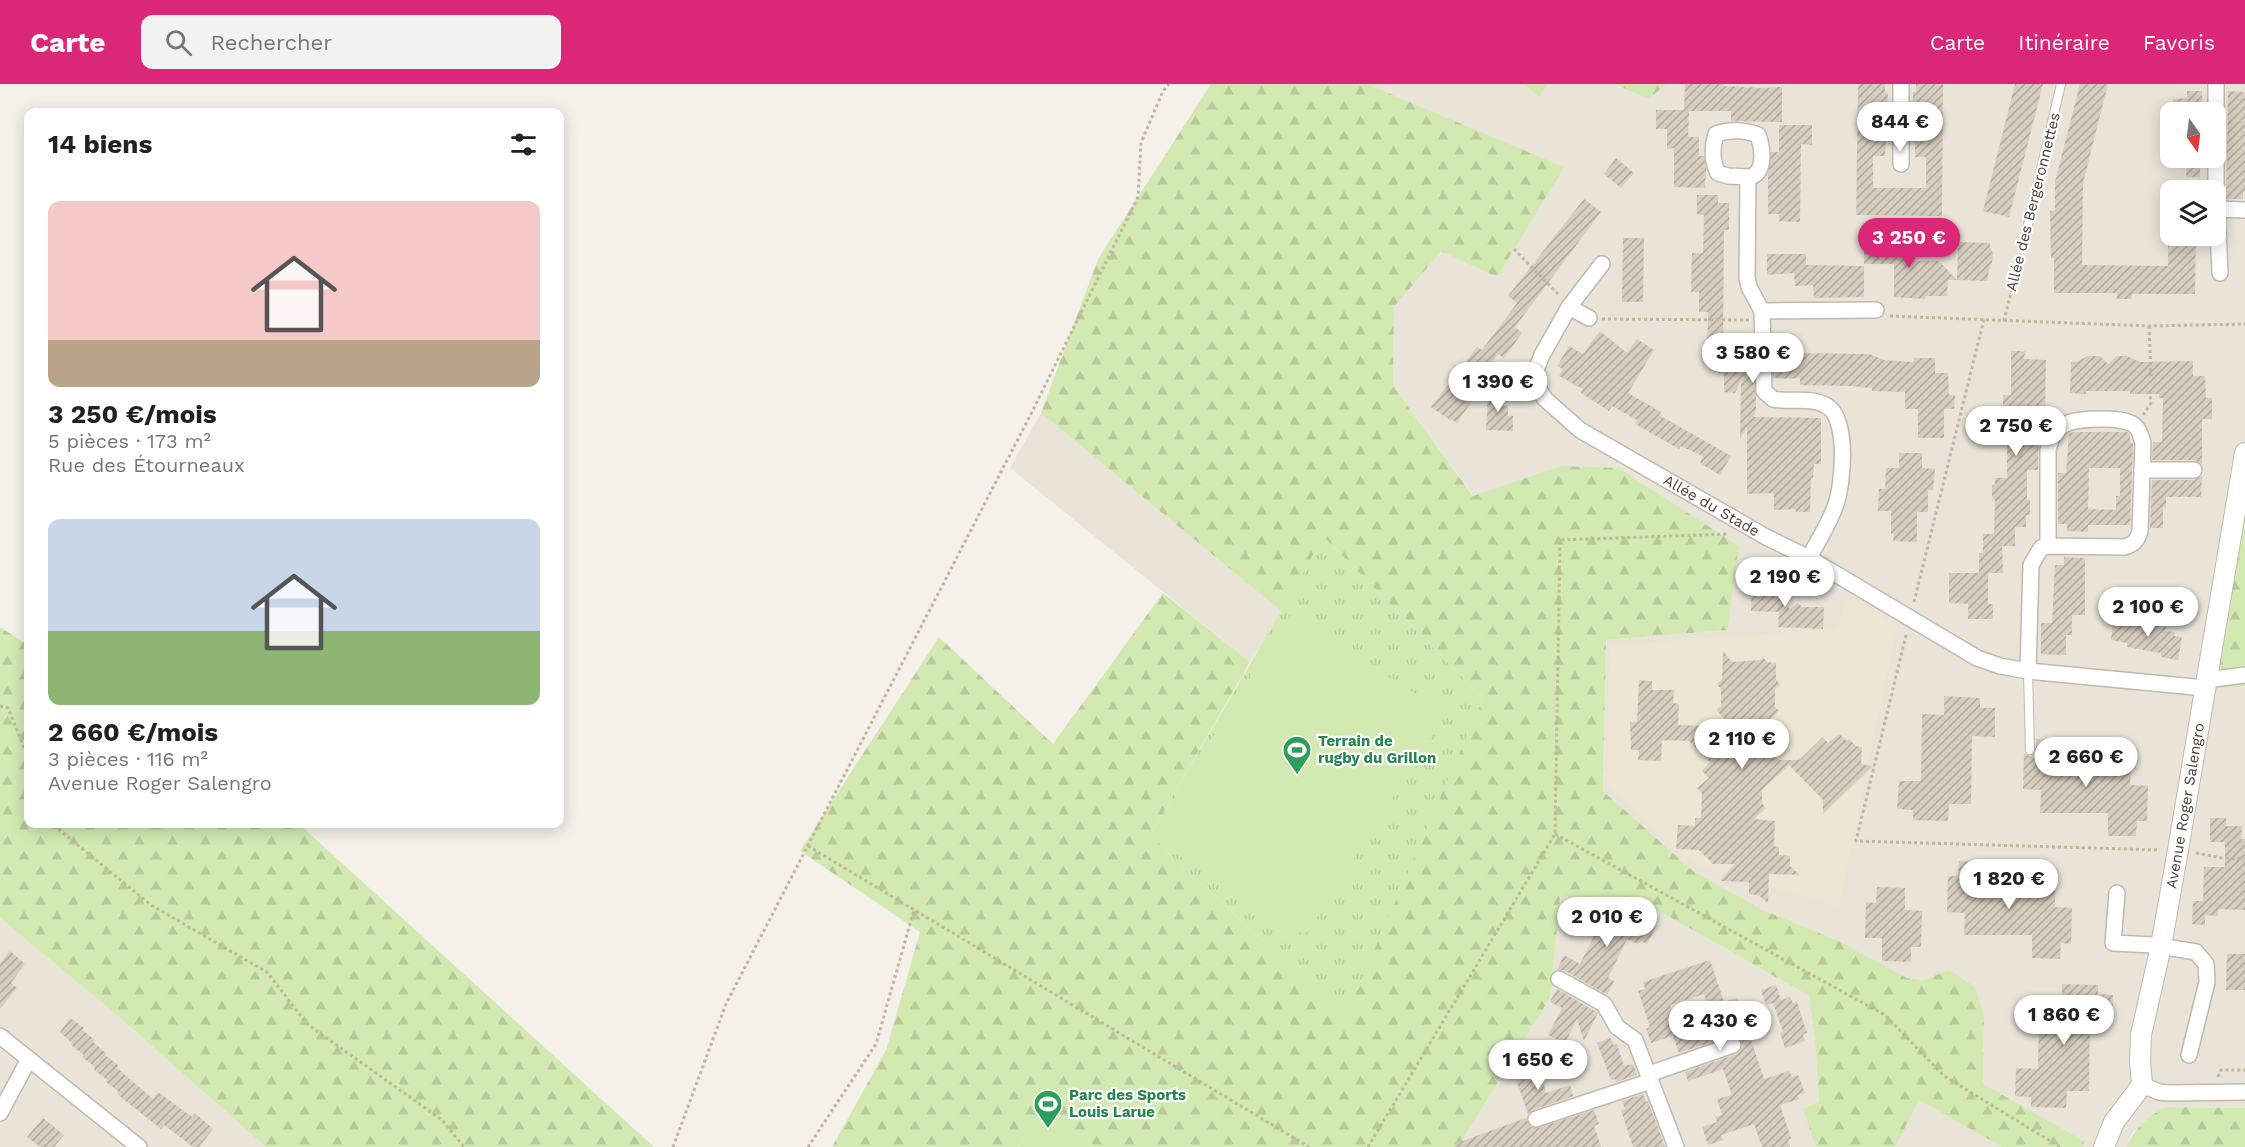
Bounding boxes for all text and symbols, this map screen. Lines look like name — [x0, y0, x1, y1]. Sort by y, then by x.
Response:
search box — [141, 15, 561, 69]
text: Carte — [30, 26, 105, 59]
icon: search — [162, 26, 195, 59]
text: Rechercher — [210, 30, 332, 55]
text: Carte — [1930, 30, 1985, 55]
text: Itinéraire — [2018, 30, 2110, 55]
text: Favoris — [2143, 30, 2215, 55]
pin: 844 € — [1858, 102, 1942, 153]
north arrow — [2160, 102, 2226, 168]
map controls — [2160, 102, 2226, 246]
text: 844 € — [1871, 109, 1929, 133]
street label: Allée des Bergeronnettes — [2002, 111, 2064, 293]
icon: filters — [507, 128, 540, 161]
text: 14 biens — [48, 129, 152, 159]
button: layers — [2160, 180, 2226, 246]
pin: 3 250 € — [1854, 218, 1964, 269]
text: 3 250 € — [1872, 225, 1946, 249]
icon: home — [240, 240, 348, 348]
pin: 3 580 € — [1698, 333, 1808, 384]
text: 3 580 € — [1716, 340, 1790, 364]
pin: 1 390 € — [1443, 362, 1553, 413]
text: 1 390 € — [1462, 369, 1534, 393]
text: 3 250 €/mois — [48, 399, 217, 429]
pin: 2 750 € — [1961, 406, 2071, 457]
text: 2 750 € — [1979, 413, 2053, 437]
text: 5 pièces · 173 m² — [48, 429, 211, 453]
text: Rue des Étourneaux — [48, 453, 245, 477]
street label: Allée du Stade — [1660, 471, 1763, 540]
pin: 2 190 € — [1730, 557, 1840, 608]
icon: home — [240, 558, 348, 666]
text: 2 190 € — [1749, 564, 1821, 588]
pin: 2 100 € — [2093, 587, 2203, 638]
text: 2 100 € — [2112, 594, 2184, 618]
text: 2 660 €/mois — [48, 717, 218, 747]
pin: 2 110 € — [1687, 719, 1797, 770]
street label: Avenue Roger Salengro — [2162, 721, 2208, 890]
text: 2 110 € — [1708, 726, 1776, 750]
place label: Terrain de rugby du Grillon — [1318, 732, 1436, 767]
sports icon: Terrain de rugby du Grillon — [1281, 734, 1313, 776]
pin: 2 660 € — [2031, 737, 2141, 788]
text: 2 660 € — [2049, 744, 2123, 768]
text: 3 pièces · 116 m² — [48, 747, 208, 771]
text: Avenue Roger Salengro — [48, 771, 272, 795]
pin: 1 820 € — [1954, 859, 2064, 910]
text: 1 820 € — [1973, 866, 2045, 890]
pin: 2 010 € — [1552, 897, 1662, 948]
text: 2 010 € — [1571, 904, 1643, 928]
pin: 1 860 € — [2009, 995, 2119, 1046]
pin: 2 430 € — [1665, 1001, 1775, 1052]
text: 1 860 € — [2028, 1002, 2100, 1026]
text: 2 430 € — [1682, 1008, 1758, 1032]
pin: 1 650 € — [1483, 1040, 1593, 1091]
text: 1 650 € — [1503, 1047, 1573, 1071]
place label: Parc des Sports Louis Larue — [1069, 1086, 1186, 1121]
sports icon: Parc des Sports Louis Larue — [1032, 1088, 1064, 1130]

